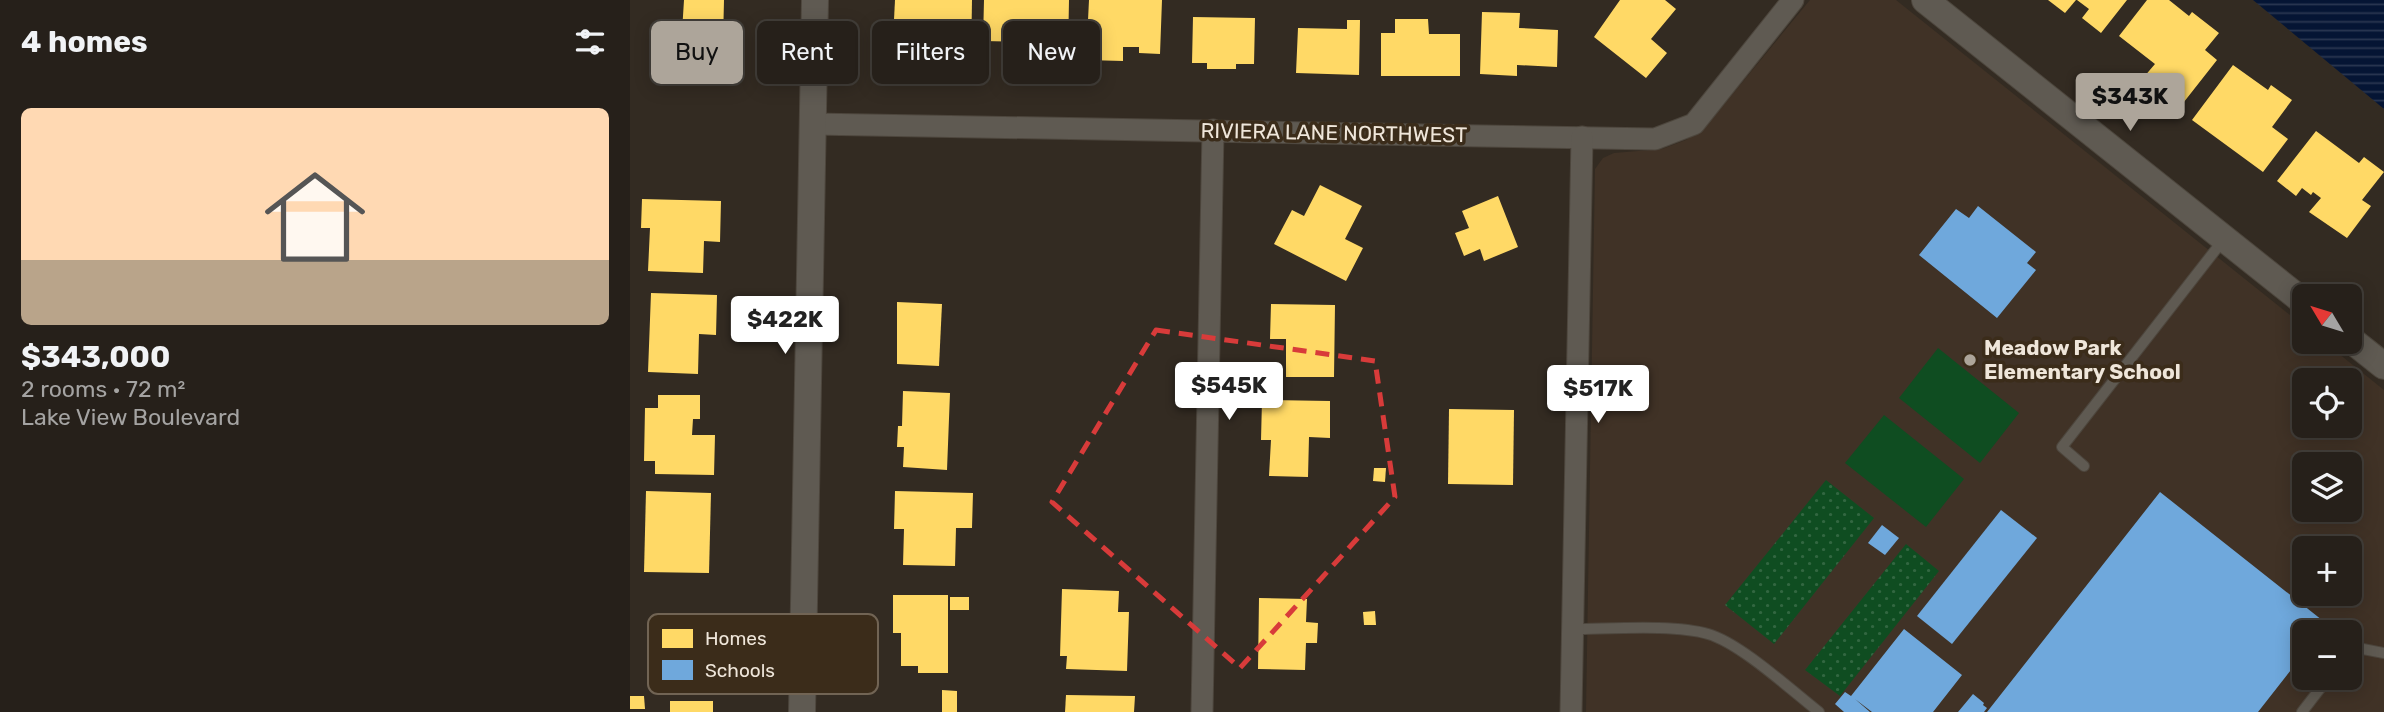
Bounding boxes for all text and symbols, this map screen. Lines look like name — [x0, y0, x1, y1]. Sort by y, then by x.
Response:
chip: Buy — [651, 21, 743, 84]
chip: Rent — [757, 21, 858, 84]
chip: Filters — [872, 21, 989, 84]
chip: New — [1003, 21, 1100, 84]
icon: filters — [571, 23, 609, 61]
text: 4 homes — [21, 24, 148, 60]
pin: $343K — [2081, 74, 2179, 133]
text: $343K — [2092, 82, 2168, 110]
street label: RIVIERA LANE NORTHWEST — [1200, 118, 1468, 147]
icon: home — [252, 154, 378, 280]
north arrow — [2292, 284, 2362, 354]
map controls — [2292, 284, 2362, 690]
pin: $422K — [736, 296, 834, 356]
text: $422K — [747, 305, 823, 333]
place label: Meadow Park Elementary School — [1984, 335, 2181, 384]
text: $343,000 — [21, 339, 170, 375]
marker: Meadow Park Elementary School — [1962, 352, 1978, 368]
pin: $545K — [1180, 362, 1278, 422]
pin: $517K — [1549, 366, 1647, 425]
button: locate — [2292, 368, 2362, 438]
text: $545K — [1191, 371, 1267, 399]
text: $517K — [1563, 374, 1633, 402]
text: 2 rooms · 72 m² — [21, 375, 185, 403]
text: Lake View Boulevard — [21, 403, 240, 431]
button: layers — [2292, 452, 2362, 522]
button: + — [2292, 536, 2362, 606]
legend — [648, 614, 878, 694]
button: − — [2292, 620, 2362, 690]
text: Homes — [705, 627, 767, 650]
text: Schools — [705, 659, 775, 682]

